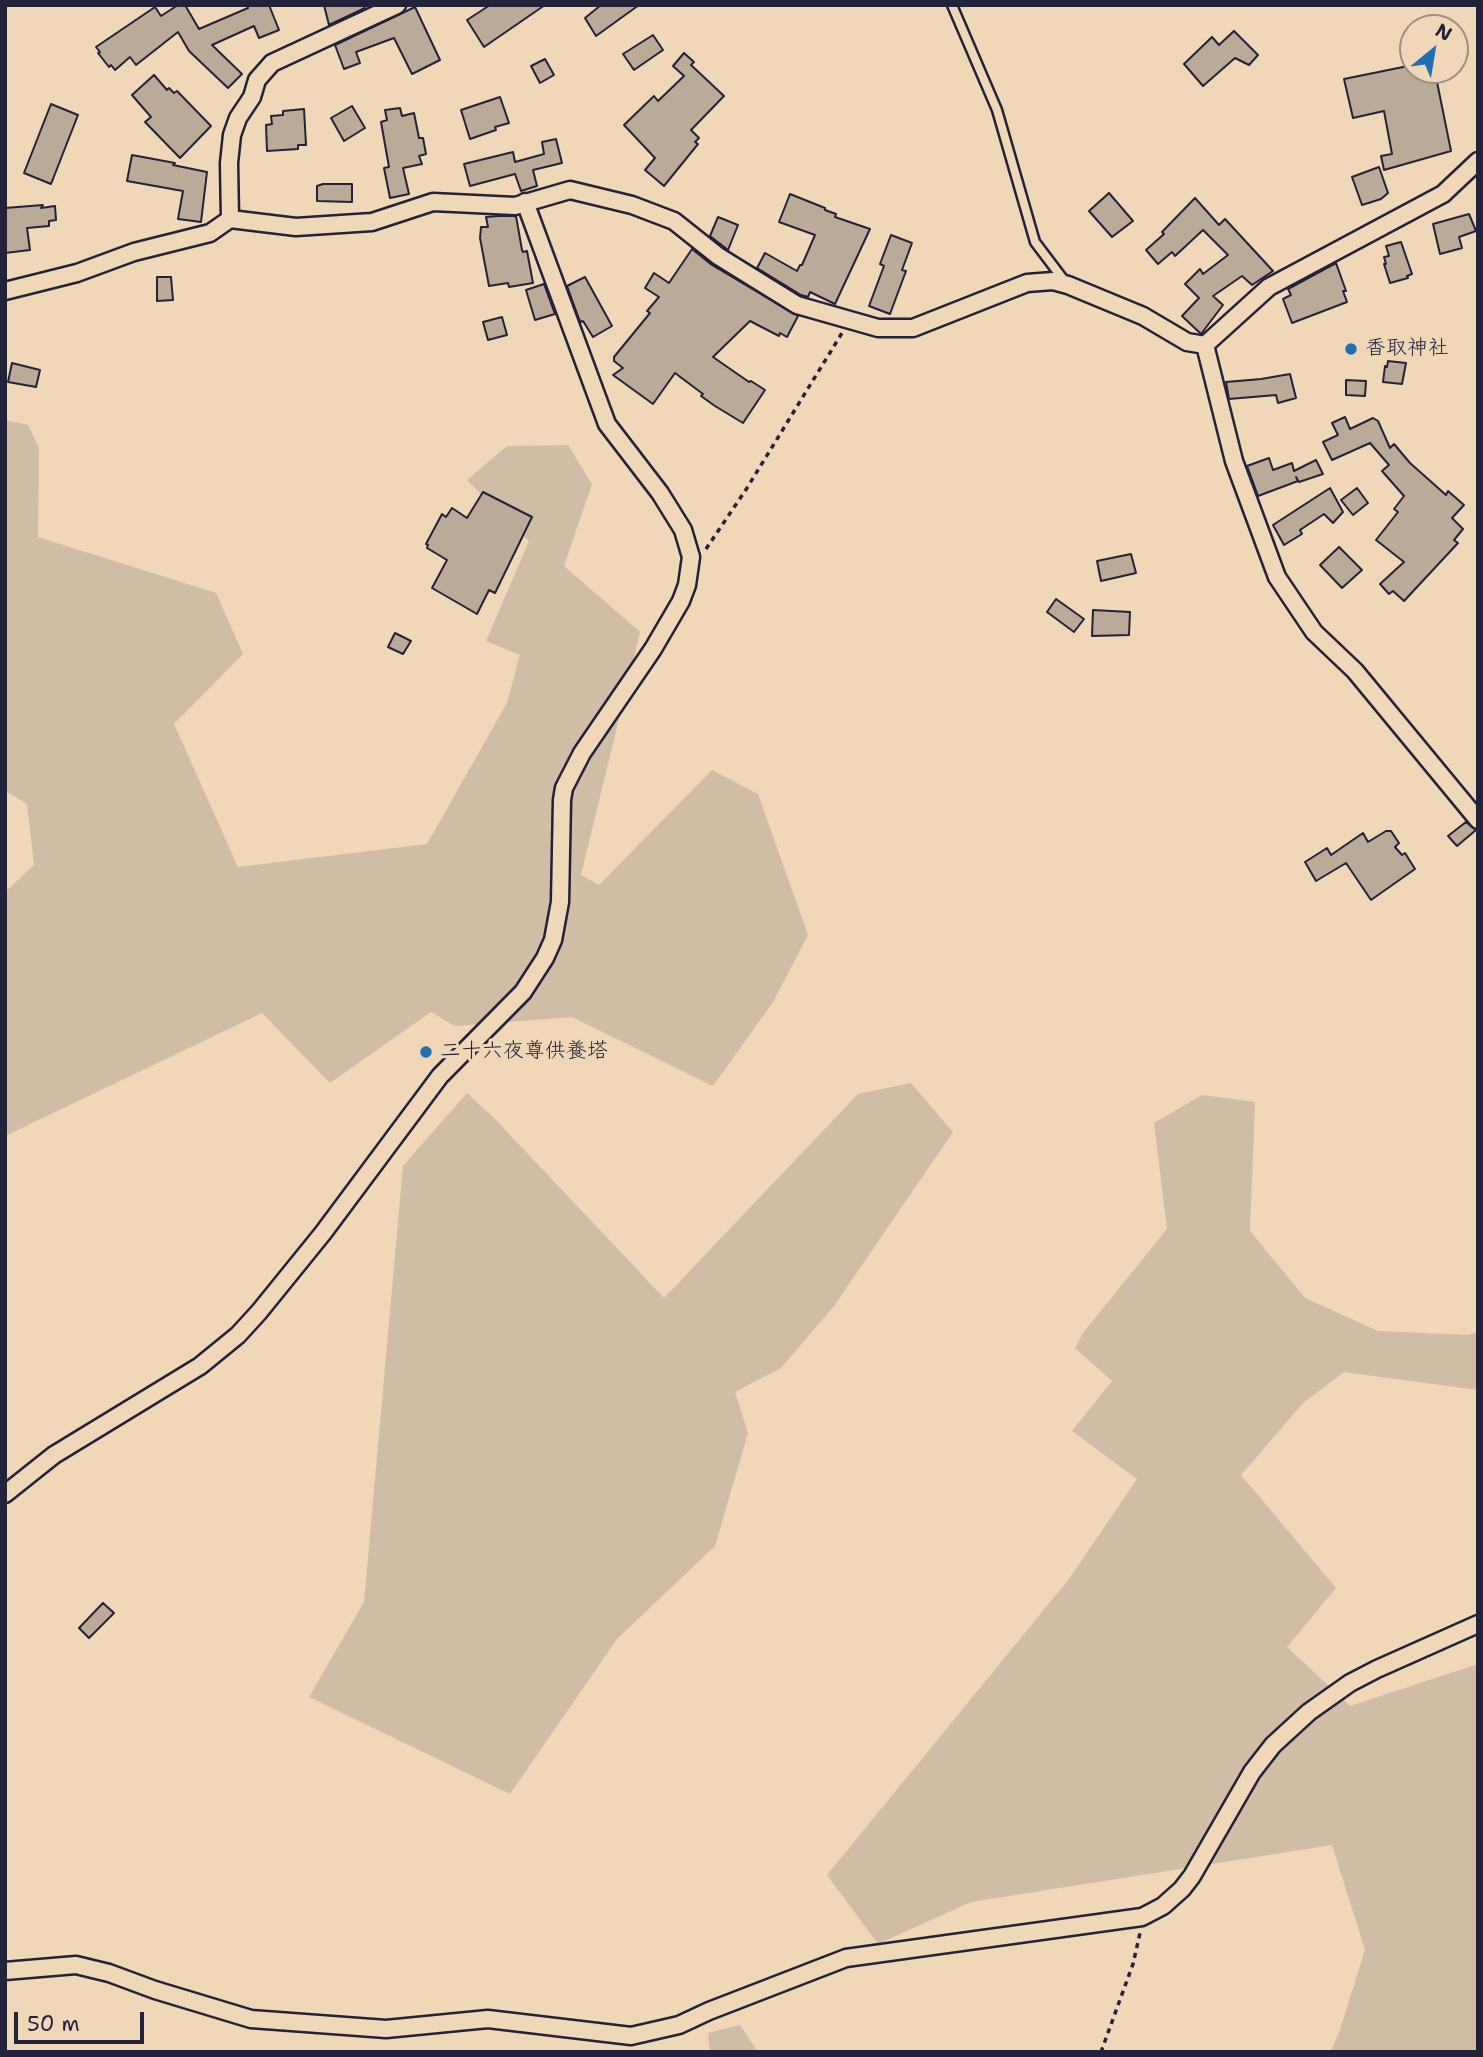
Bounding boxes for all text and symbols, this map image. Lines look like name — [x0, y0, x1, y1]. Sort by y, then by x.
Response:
north arrow — [1399, 14, 1469, 84]
text: N — [1431, 18, 1457, 47]
place label: 香取神社 — [1365, 336, 1449, 362]
marker: 香取神社 — [1343, 341, 1359, 357]
place label: 二十六夜尊供養塔 — [440, 1039, 608, 1065]
marker: 二十六夜尊供養塔 — [418, 1044, 434, 1060]
scale bar — [18, 1997, 147, 2041]
text: 50 m — [27, 2010, 80, 2038]

